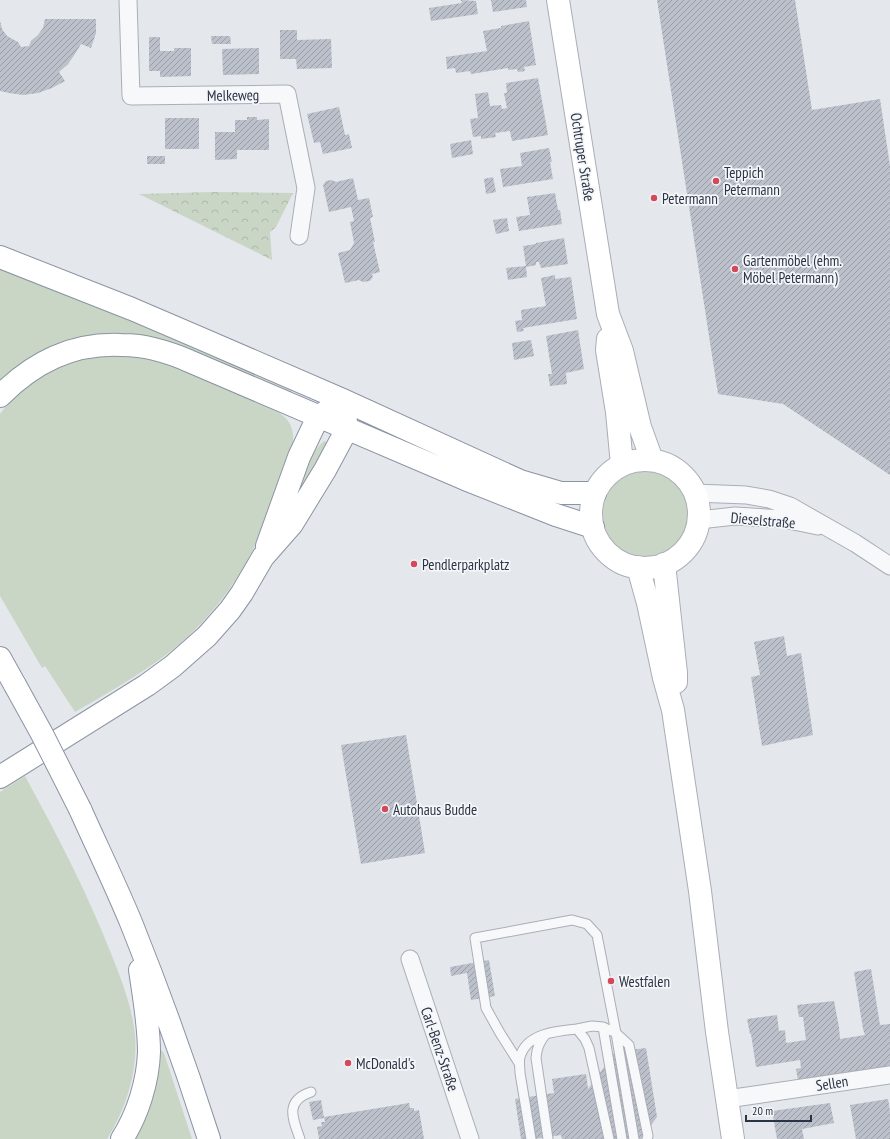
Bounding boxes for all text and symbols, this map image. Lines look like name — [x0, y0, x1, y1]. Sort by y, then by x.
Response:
street label: Melkeweg — [207, 85, 259, 105]
street label: Ochtruper Straße — [567, 112, 599, 202]
place label: Teppich Petermann — [724, 163, 780, 199]
marker: Teppich Petermann — [711, 176, 721, 186]
place label: Petermann — [662, 189, 718, 208]
marker: Petermann — [649, 193, 659, 203]
place label: Gartenmöbel (ehm. Möbel Petermann) — [743, 251, 842, 287]
marker: Gartenmöbel (ehm. Möbel Petermann) — [730, 264, 740, 274]
street label: Dieselstraße — [730, 508, 796, 532]
place label: Pendlerparkplatz — [422, 555, 509, 574]
marker: Pendlerparkplatz — [409, 559, 419, 569]
place label: Autohaus Budde — [393, 800, 477, 819]
marker: Autohaus Budde — [380, 804, 390, 814]
place label: Westfalen — [619, 972, 670, 991]
marker: Westfalen — [606, 976, 616, 986]
street label: Carl-Benz-Straße — [417, 1004, 463, 1094]
place label: McDonald's — [356, 1054, 415, 1073]
marker: McDonald's — [343, 1058, 353, 1068]
street label: Sellen — [815, 1071, 849, 1095]
scale bar — [746, 1097, 811, 1123]
text: 20 m — [752, 1103, 773, 1118]

